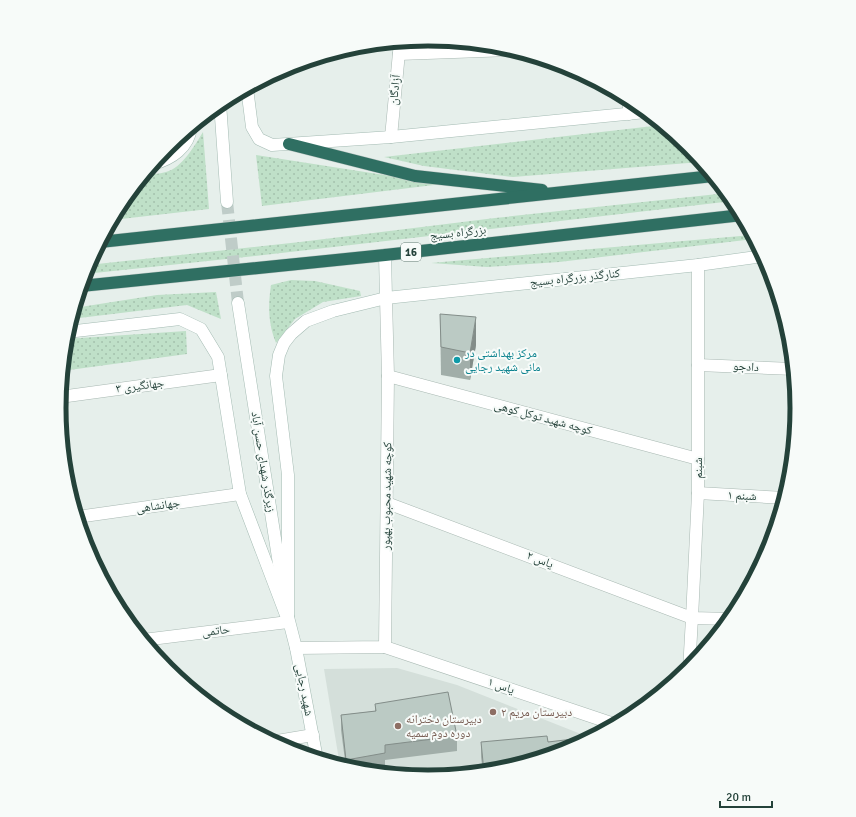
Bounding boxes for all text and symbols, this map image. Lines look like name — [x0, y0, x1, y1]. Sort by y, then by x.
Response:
street label: آزادگان — [386, 73, 404, 106]
street label: بزرگراه بسیج — [429, 223, 487, 243]
road number: 16 — [401, 243, 421, 261]
street label: کنارگذر بزرگراه بسیج — [529, 266, 621, 290]
place label: مرکز بهداشتی در مانی شهید رجایی — [464, 346, 540, 375]
marker: مرکز بهداشتی در مانی شهید رجایی — [452, 355, 462, 365]
street label: دادجو — [733, 359, 759, 375]
street label: جهانگیری ۳ — [115, 376, 165, 396]
street label: کوچه شهید توکل کوهی — [492, 398, 594, 438]
street label: زیرگذر شهدای حسن آباد — [248, 410, 278, 514]
street label: کوچه شهید محبوب بهپور — [379, 442, 395, 551]
street label: شبنم — [691, 457, 706, 479]
street label: شبنم ۱ — [727, 488, 757, 504]
street label: جهانشاهی — [135, 495, 181, 516]
street label: یاس ۲ — [525, 548, 556, 572]
street label: حاتمی — [201, 622, 231, 640]
street label: شهید رجایی — [292, 663, 316, 717]
street label: یاس ۱ — [486, 674, 517, 698]
place label: دبیرستان مریم ۲ — [501, 705, 572, 720]
marker: دبیرستان مریم ۲ — [488, 707, 498, 717]
place label: دبیرستان دخترانه دوره دوم سمیه — [406, 712, 482, 741]
marker: دبیرستان دخترانه دوره دوم سمیه — [393, 721, 403, 731]
scale bar — [720, 783, 772, 809]
text: 20 m — [726, 790, 751, 805]

